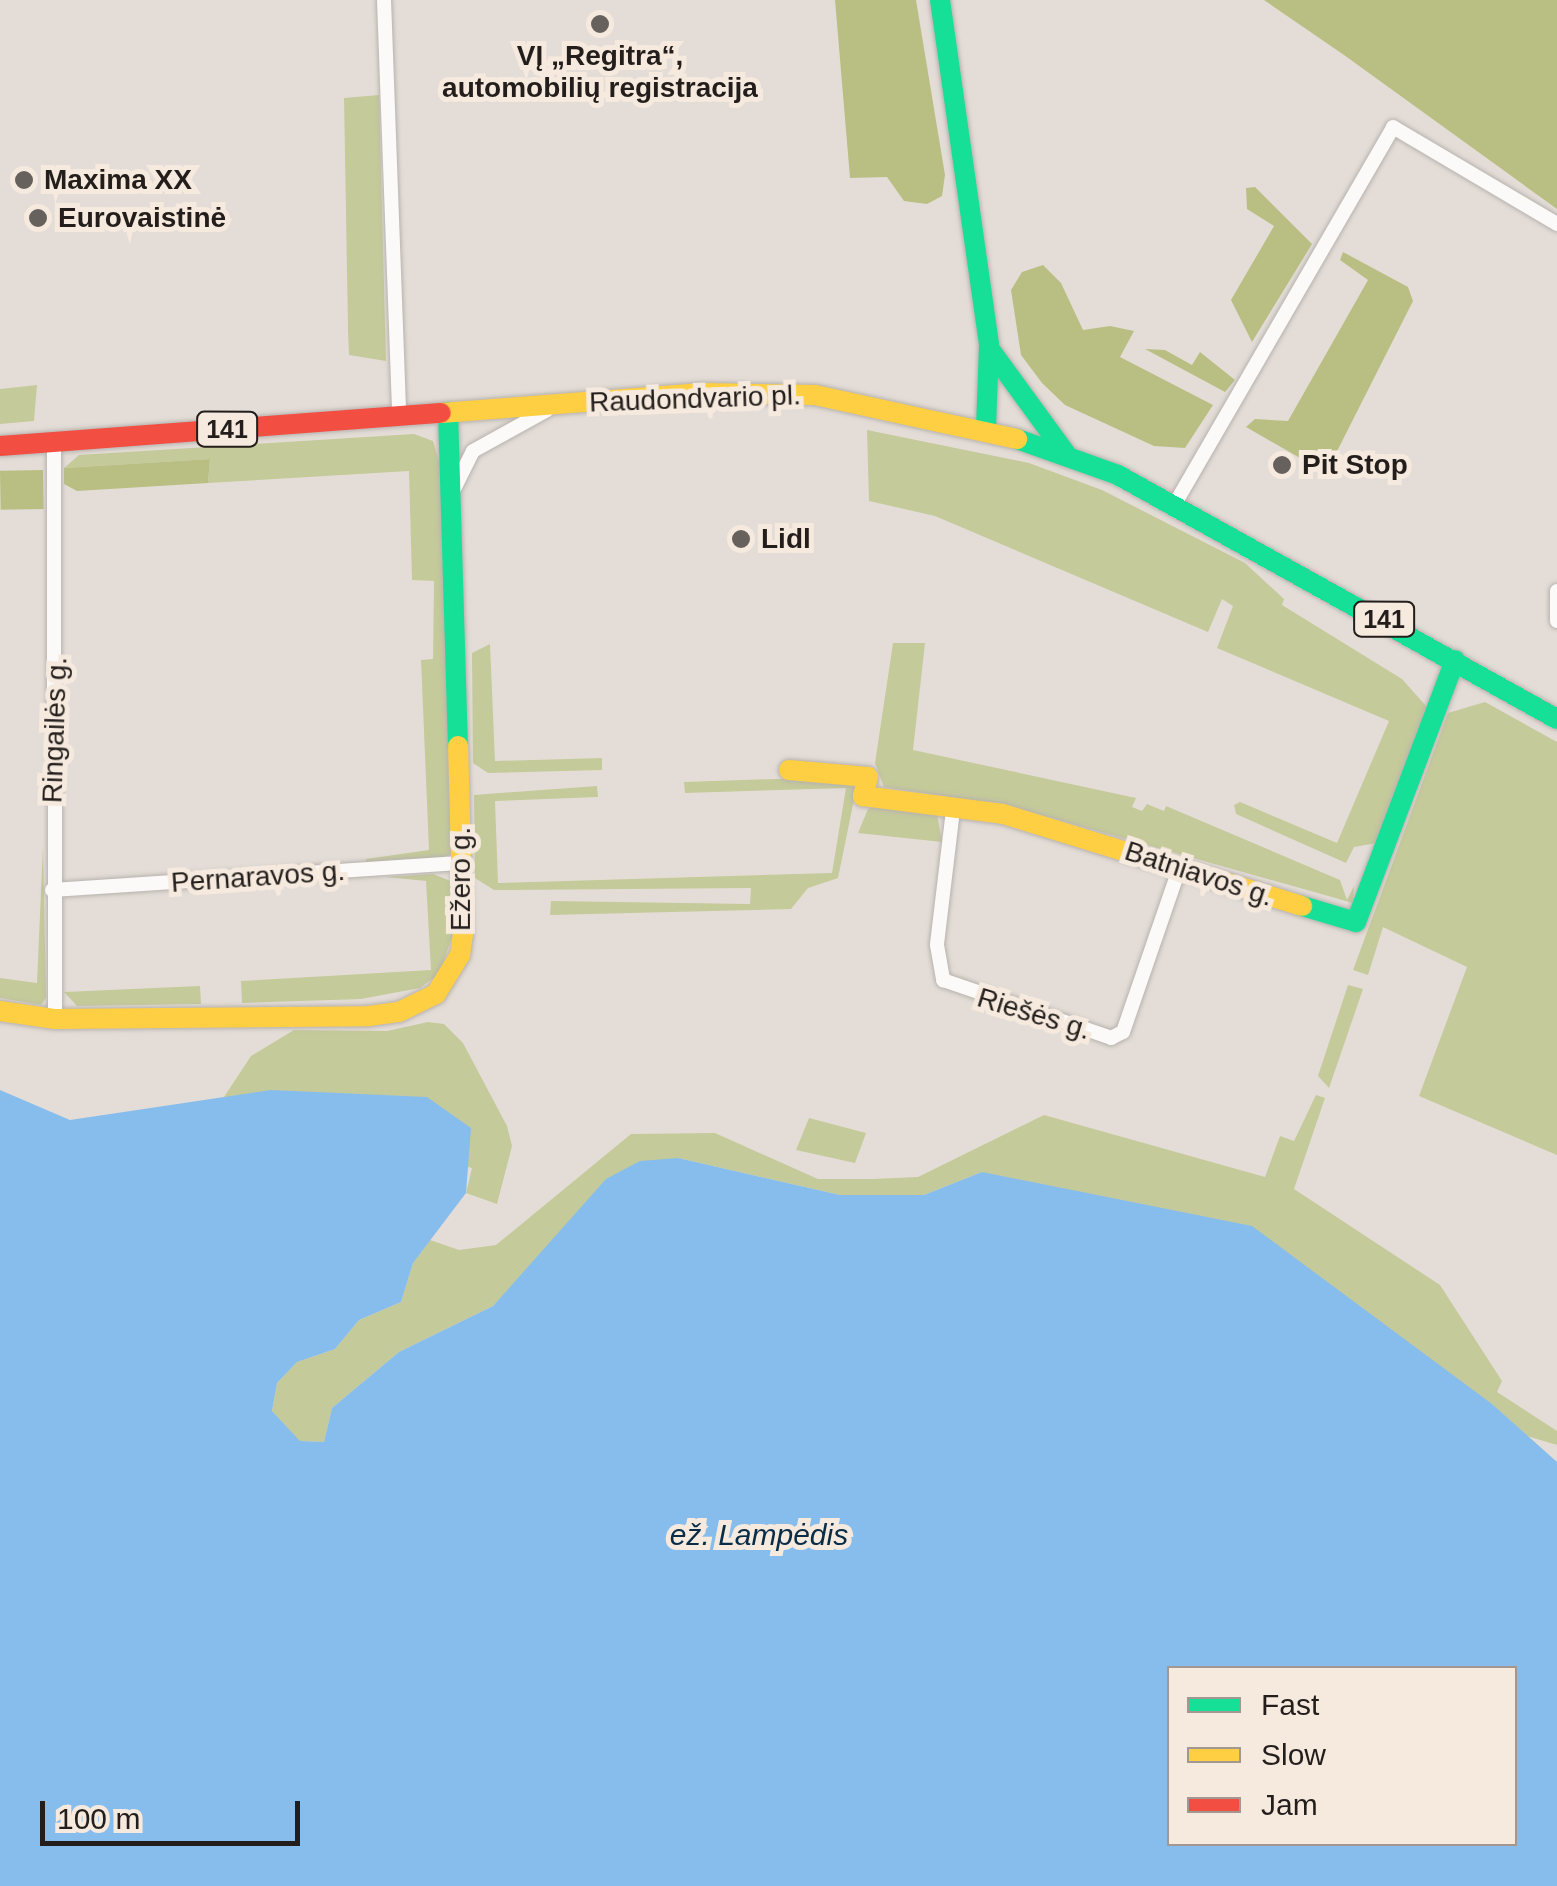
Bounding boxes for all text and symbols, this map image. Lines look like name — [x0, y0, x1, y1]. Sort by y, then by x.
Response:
marker: VĮ „Regitra“, automobilių registracija — [589, 13, 611, 35]
place label: VĮ „Regitra“, automobilių registracija — [442, 39, 758, 105]
place label: Maxima XX — [44, 163, 192, 197]
marker: Maxima XX — [13, 169, 35, 191]
place label: Eurovaistinė — [58, 201, 226, 235]
marker: Eurovaistinė — [27, 207, 49, 229]
street label: Raudondvario pl. — [589, 379, 801, 419]
road number: 141 — [194, 409, 260, 449]
place label: Pit Stop — [1302, 448, 1408, 482]
marker: Pit Stop — [1271, 454, 1293, 476]
place label: Lidl — [761, 522, 811, 556]
marker: Lidl — [730, 528, 752, 550]
road number: 141 — [1352, 599, 1416, 639]
street label: Ringailės g. — [36, 656, 74, 804]
street label: Ežero g. — [444, 827, 478, 931]
street label: Batniavos g. — [1121, 834, 1277, 914]
street label: Pernaravos g. — [170, 854, 346, 900]
street label: Riešės g. — [973, 981, 1095, 1047]
water label: ež. Lampėdis — [670, 1517, 848, 1553]
legend — [1167, 1666, 1517, 1846]
text: Fast — [1261, 1688, 1319, 1721]
text: Slow — [1261, 1738, 1326, 1771]
scale bar — [45, 1781, 305, 1843]
text: Jam — [1261, 1788, 1318, 1821]
text: 100 m — [57, 1802, 140, 1835]

